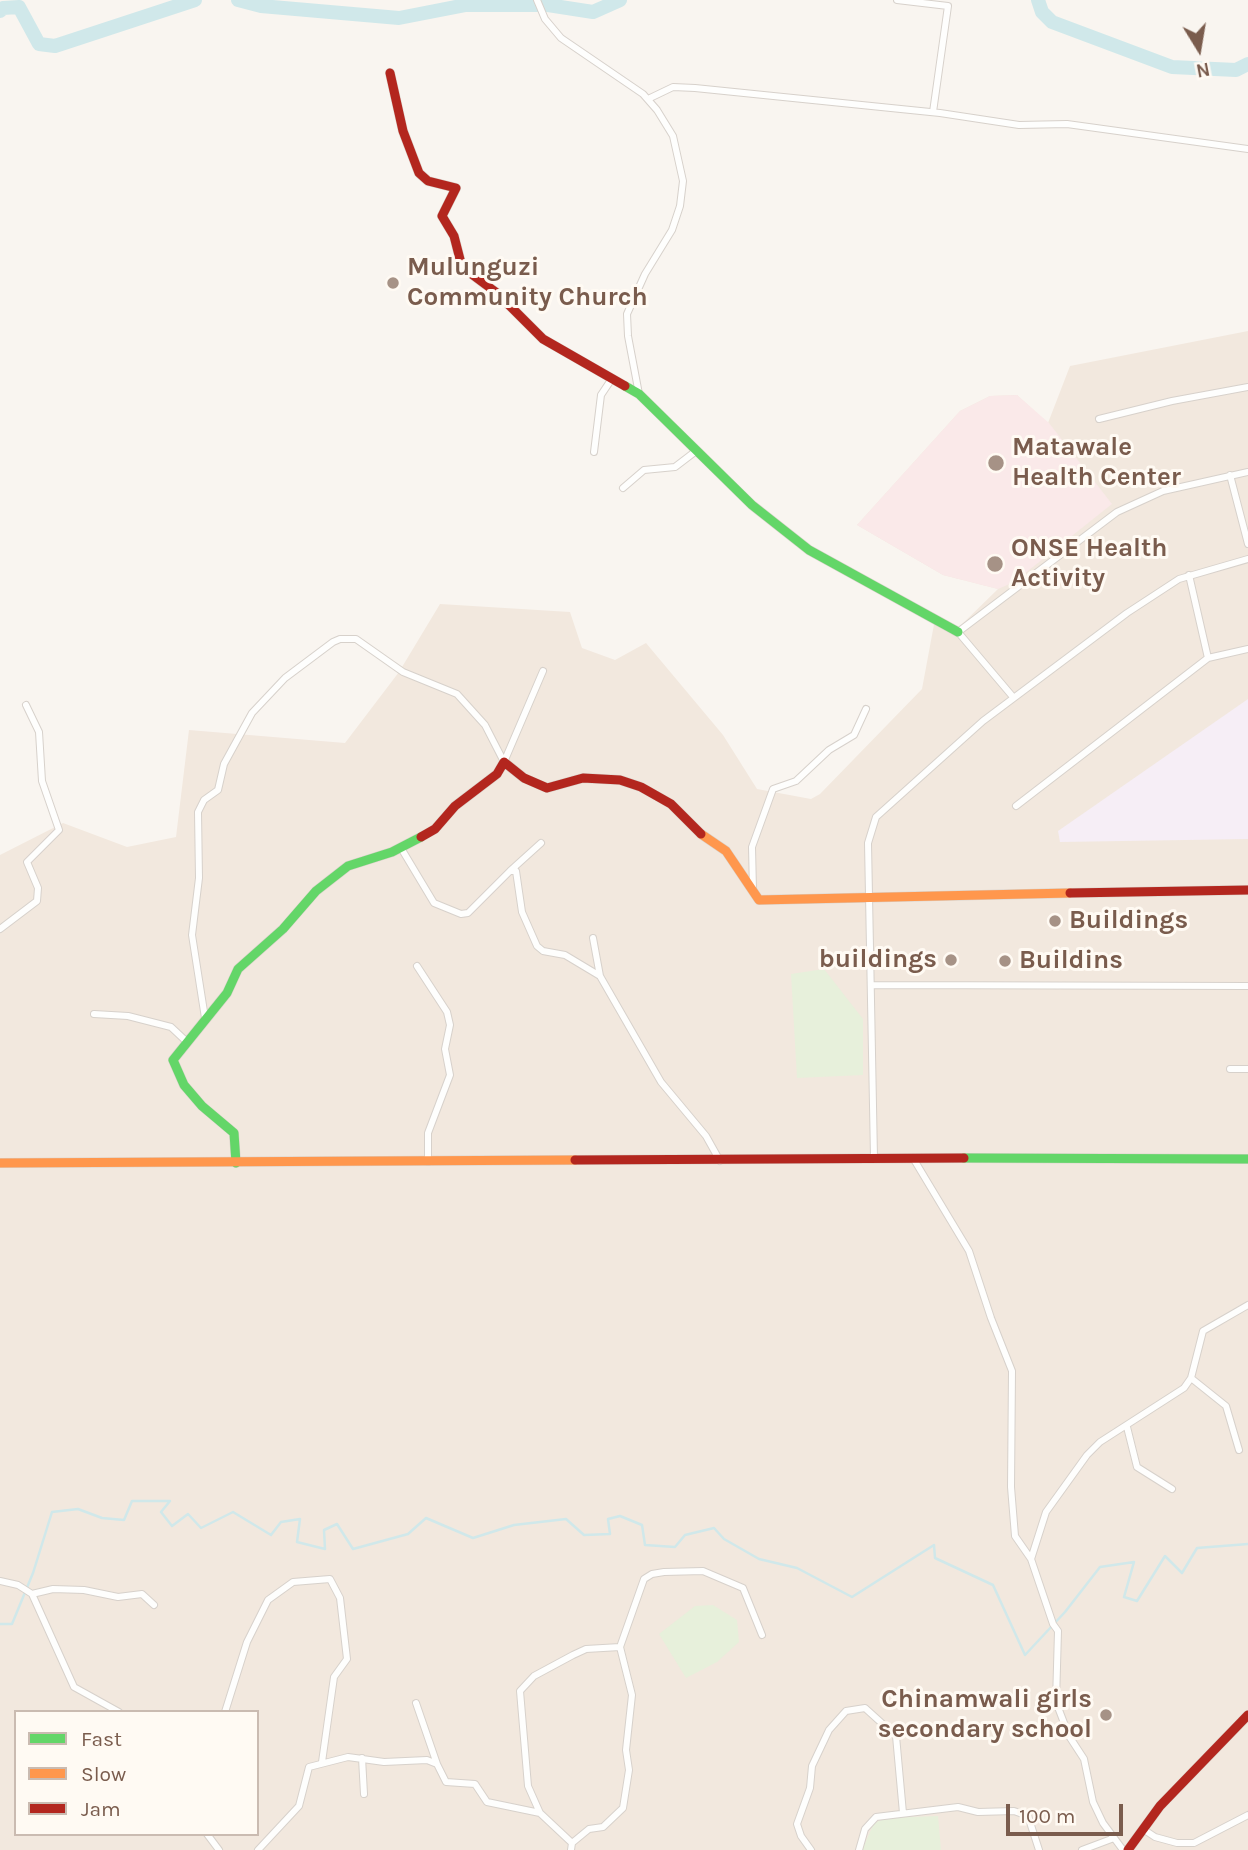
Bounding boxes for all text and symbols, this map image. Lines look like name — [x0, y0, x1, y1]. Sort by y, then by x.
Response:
north arrow — [1164, 14, 1234, 84]
text: N — [1194, 58, 1212, 82]
place label: Mulunguzi Community Church — [407, 252, 648, 314]
marker: Mulunguzi Community Church — [385, 275, 401, 291]
place label: Matawale Health Center — [1012, 432, 1181, 494]
marker: Matawale Health Center — [986, 453, 1006, 473]
place label: ONSE Health Activity — [1011, 533, 1167, 594]
marker: ONSE Health Activity — [985, 554, 1005, 574]
place label: Buildings — [1069, 905, 1188, 937]
marker: Buildings — [1047, 913, 1063, 929]
place label: buildings — [819, 944, 937, 976]
place label: Buildins — [1019, 945, 1123, 977]
marker: buildings — [943, 952, 959, 968]
marker: Buildins — [997, 953, 1013, 969]
place label: Chinamwali girls secondary school — [878, 1684, 1092, 1746]
marker: Chinamwali girls secondary school — [1098, 1707, 1114, 1723]
legend — [14, 1710, 259, 1836]
text: Fast — [81, 1727, 122, 1751]
text: Slow — [81, 1762, 126, 1786]
scale bar — [1010, 1790, 1127, 1834]
text: Jam — [81, 1797, 121, 1821]
text: 100 m — [1019, 1804, 1076, 1828]

